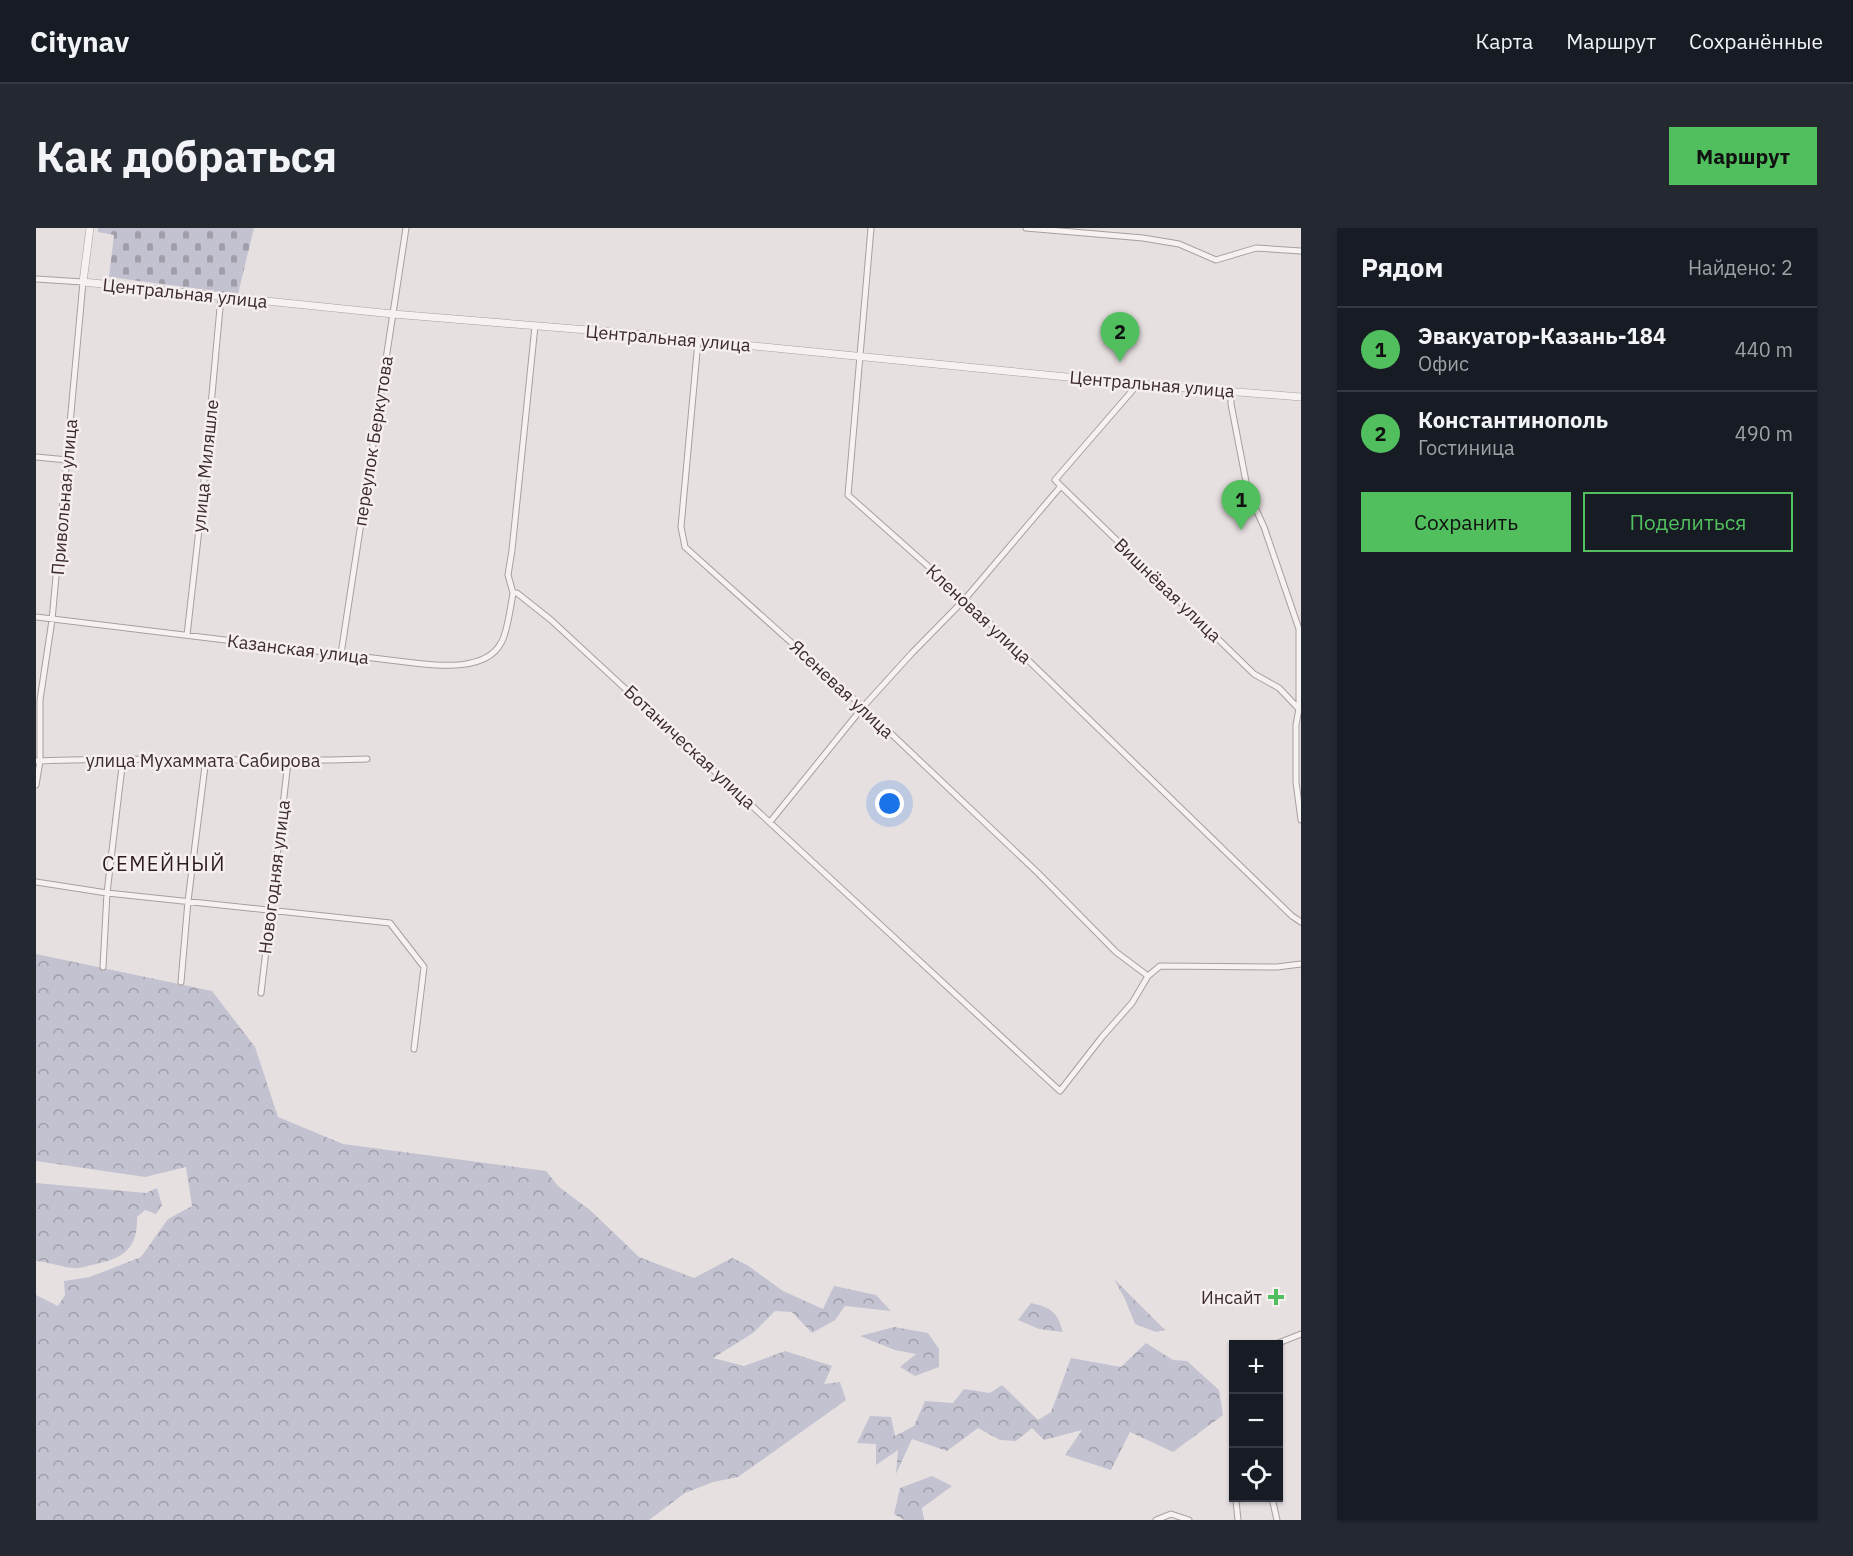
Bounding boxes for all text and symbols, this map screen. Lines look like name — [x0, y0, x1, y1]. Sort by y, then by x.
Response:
text: Citynav — [30, 23, 129, 60]
text: Карта — [1475, 27, 1533, 55]
text: Маршрут — [1566, 27, 1656, 55]
text: Сохранённые — [1689, 27, 1823, 55]
button: Маршрут — [1669, 127, 1817, 185]
text: Как добраться — [36, 129, 337, 184]
text: Рядом — [1361, 250, 1443, 284]
text: Найдено: 2 — [1688, 254, 1793, 281]
street label: Центральная улица — [101, 273, 269, 313]
pin: 2 — [1100, 312, 1140, 362]
street label: Центральная улица — [584, 319, 752, 357]
text: Эвакуатор-Казань-184 — [1418, 321, 1666, 350]
text: 1 — [1375, 336, 1387, 363]
text: 440 m — [1735, 336, 1793, 363]
text: Офис — [1418, 350, 1469, 377]
street label: переулок Беркутова — [348, 354, 398, 528]
street label: Центральная улица — [1068, 365, 1236, 403]
street label: улица Миляшле — [187, 398, 223, 534]
text: Константинополь — [1418, 405, 1608, 434]
street label: Привольная улица — [46, 417, 82, 576]
text: 2 — [1375, 420, 1387, 447]
text: 490 m — [1735, 420, 1793, 447]
text: Гостиница — [1418, 434, 1515, 461]
pin: 1 — [1222, 480, 1260, 530]
button: Сохранить — [1361, 492, 1571, 552]
button: Поделиться — [1583, 492, 1793, 552]
street label: Вишнёвая улица — [1109, 533, 1227, 647]
street label: Кленовая улица — [921, 559, 1037, 669]
street label: Казанская улица — [226, 629, 371, 669]
street label: Ясеневая улица — [785, 635, 899, 743]
street label: Ботаническая улица — [619, 680, 761, 814]
street label: улица Мухаммата Сабирова — [86, 749, 321, 772]
your location — [875, 789, 904, 818]
street label: Новогодняя улица — [253, 798, 295, 955]
district label: СЕМЕЙНЫЙ — [102, 850, 226, 877]
place label: Инсайт — [1201, 1286, 1262, 1309]
marker: Инсайт — [1267, 1288, 1285, 1306]
map controls — [1229, 1340, 1283, 1502]
button: + — [1229, 1340, 1283, 1394]
button: − — [1229, 1394, 1283, 1448]
button: locate — [1229, 1448, 1283, 1502]

